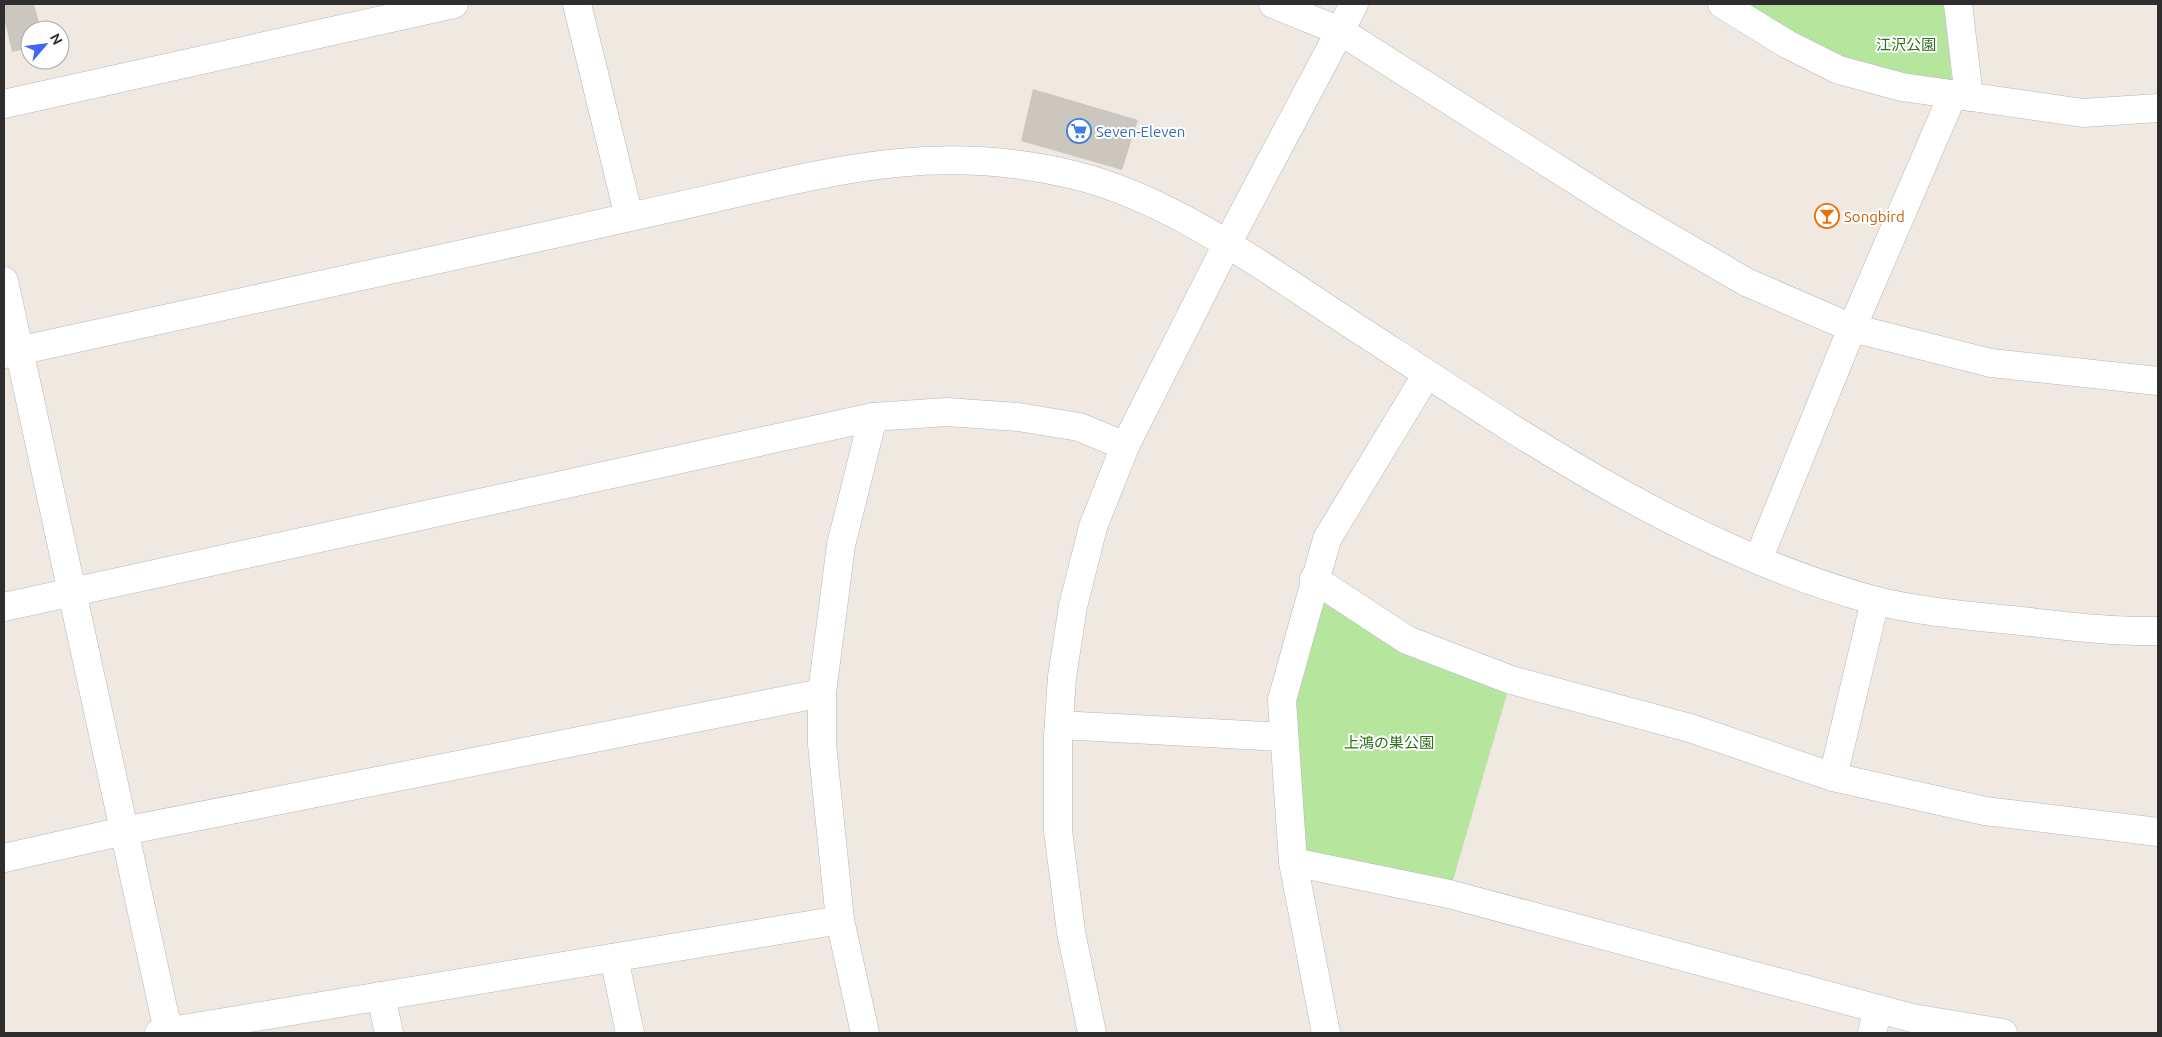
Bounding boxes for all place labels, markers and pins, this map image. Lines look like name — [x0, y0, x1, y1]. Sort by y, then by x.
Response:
supermarket icon: Seven-Eleven — [1066, 118, 1092, 144]
place label: Seven-Eleven — [1096, 123, 1185, 140]
bar icon: Songbird — [1814, 203, 1840, 229]
place label: Songbird — [1844, 208, 1905, 225]

